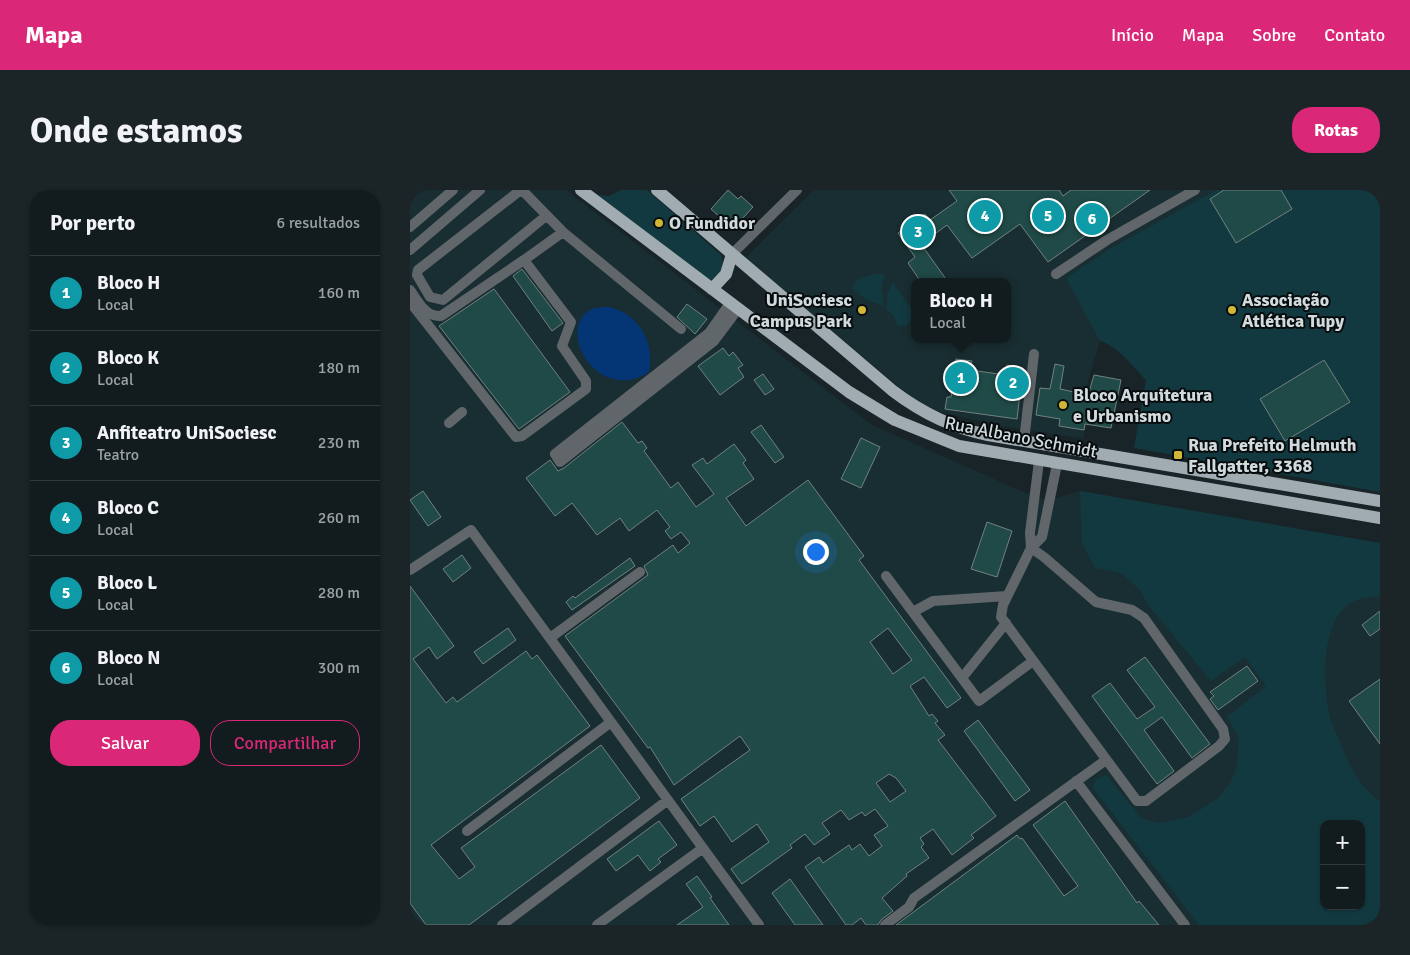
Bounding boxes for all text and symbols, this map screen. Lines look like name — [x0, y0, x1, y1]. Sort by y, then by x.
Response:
text: Mapa — [25, 20, 83, 50]
text: Início — [1111, 24, 1154, 46]
text: Mapa — [1182, 24, 1224, 46]
text: Sobre — [1252, 24, 1296, 46]
text: Contato — [1324, 24, 1385, 46]
button: Rotas — [1292, 107, 1380, 153]
text: Onde estamos — [30, 109, 242, 152]
pin: 4 — [969, 197, 1001, 235]
pin: 5 — [1032, 197, 1064, 235]
pin: 6 — [1076, 200, 1108, 238]
text: Por perto — [50, 210, 135, 236]
place label: O Fundidor — [669, 212, 756, 234]
text: 6 resultados — [277, 213, 360, 233]
pin: 3 — [902, 213, 934, 251]
marker: O Fundidor — [653, 217, 665, 229]
text: Bloco H — [97, 271, 160, 295]
popup — [911, 278, 1011, 343]
text: 1 — [62, 283, 70, 303]
text: 160 m — [318, 283, 360, 303]
place label: UniSociesc Campus Park — [750, 289, 853, 332]
text: Bloco H — [929, 289, 993, 313]
place label: Associação Atlética Tupy — [1242, 289, 1344, 332]
text: Local — [97, 295, 134, 315]
marker: UniSociesc Campus Park — [856, 304, 868, 316]
marker: Associação Atlética Tupy — [1226, 304, 1238, 316]
text: Local — [929, 313, 966, 333]
text: Bloco K — [97, 346, 159, 370]
text: 2 — [62, 358, 70, 378]
text: 180 m — [318, 358, 360, 378]
pin: 1 — [945, 359, 977, 397]
pin: 2 — [997, 364, 1029, 402]
text: Local — [97, 370, 134, 390]
place label: Bloco Arquitetura e Urbanismo — [1073, 384, 1212, 427]
marker: Bloco Arquitetura e Urbanismo — [1057, 399, 1069, 411]
street label: Rua Albano Schmidt — [943, 411, 1099, 463]
text: Anfiteatro UniSociesc — [97, 421, 277, 445]
text: 3 — [62, 433, 70, 453]
text: 230 m — [318, 433, 360, 453]
place label: Rua Prefeito Helmuth Fallgatter, 3368 — [1188, 434, 1357, 477]
text: Teatro — [97, 445, 139, 465]
marker: Rua Prefeito Helmuth Fallgatter, 3368 — [1172, 449, 1184, 461]
text: Bloco C — [97, 496, 159, 520]
text: 4 — [62, 508, 70, 528]
text: 260 m — [318, 508, 360, 528]
text: Local — [97, 520, 134, 540]
your location — [803, 539, 829, 565]
text: Bloco L — [97, 571, 157, 595]
text: 5 — [62, 583, 70, 603]
text: 280 m — [318, 583, 360, 603]
text: Local — [97, 595, 134, 615]
text: Bloco N — [97, 646, 161, 670]
text: 6 — [62, 658, 70, 678]
text: 300 m — [318, 658, 360, 678]
text: Local — [97, 670, 134, 690]
button: Salvar — [50, 720, 200, 766]
button: Compartilhar — [210, 720, 360, 766]
map controls — [1320, 820, 1365, 910]
button: + — [1320, 820, 1365, 865]
button: − — [1320, 865, 1365, 910]

